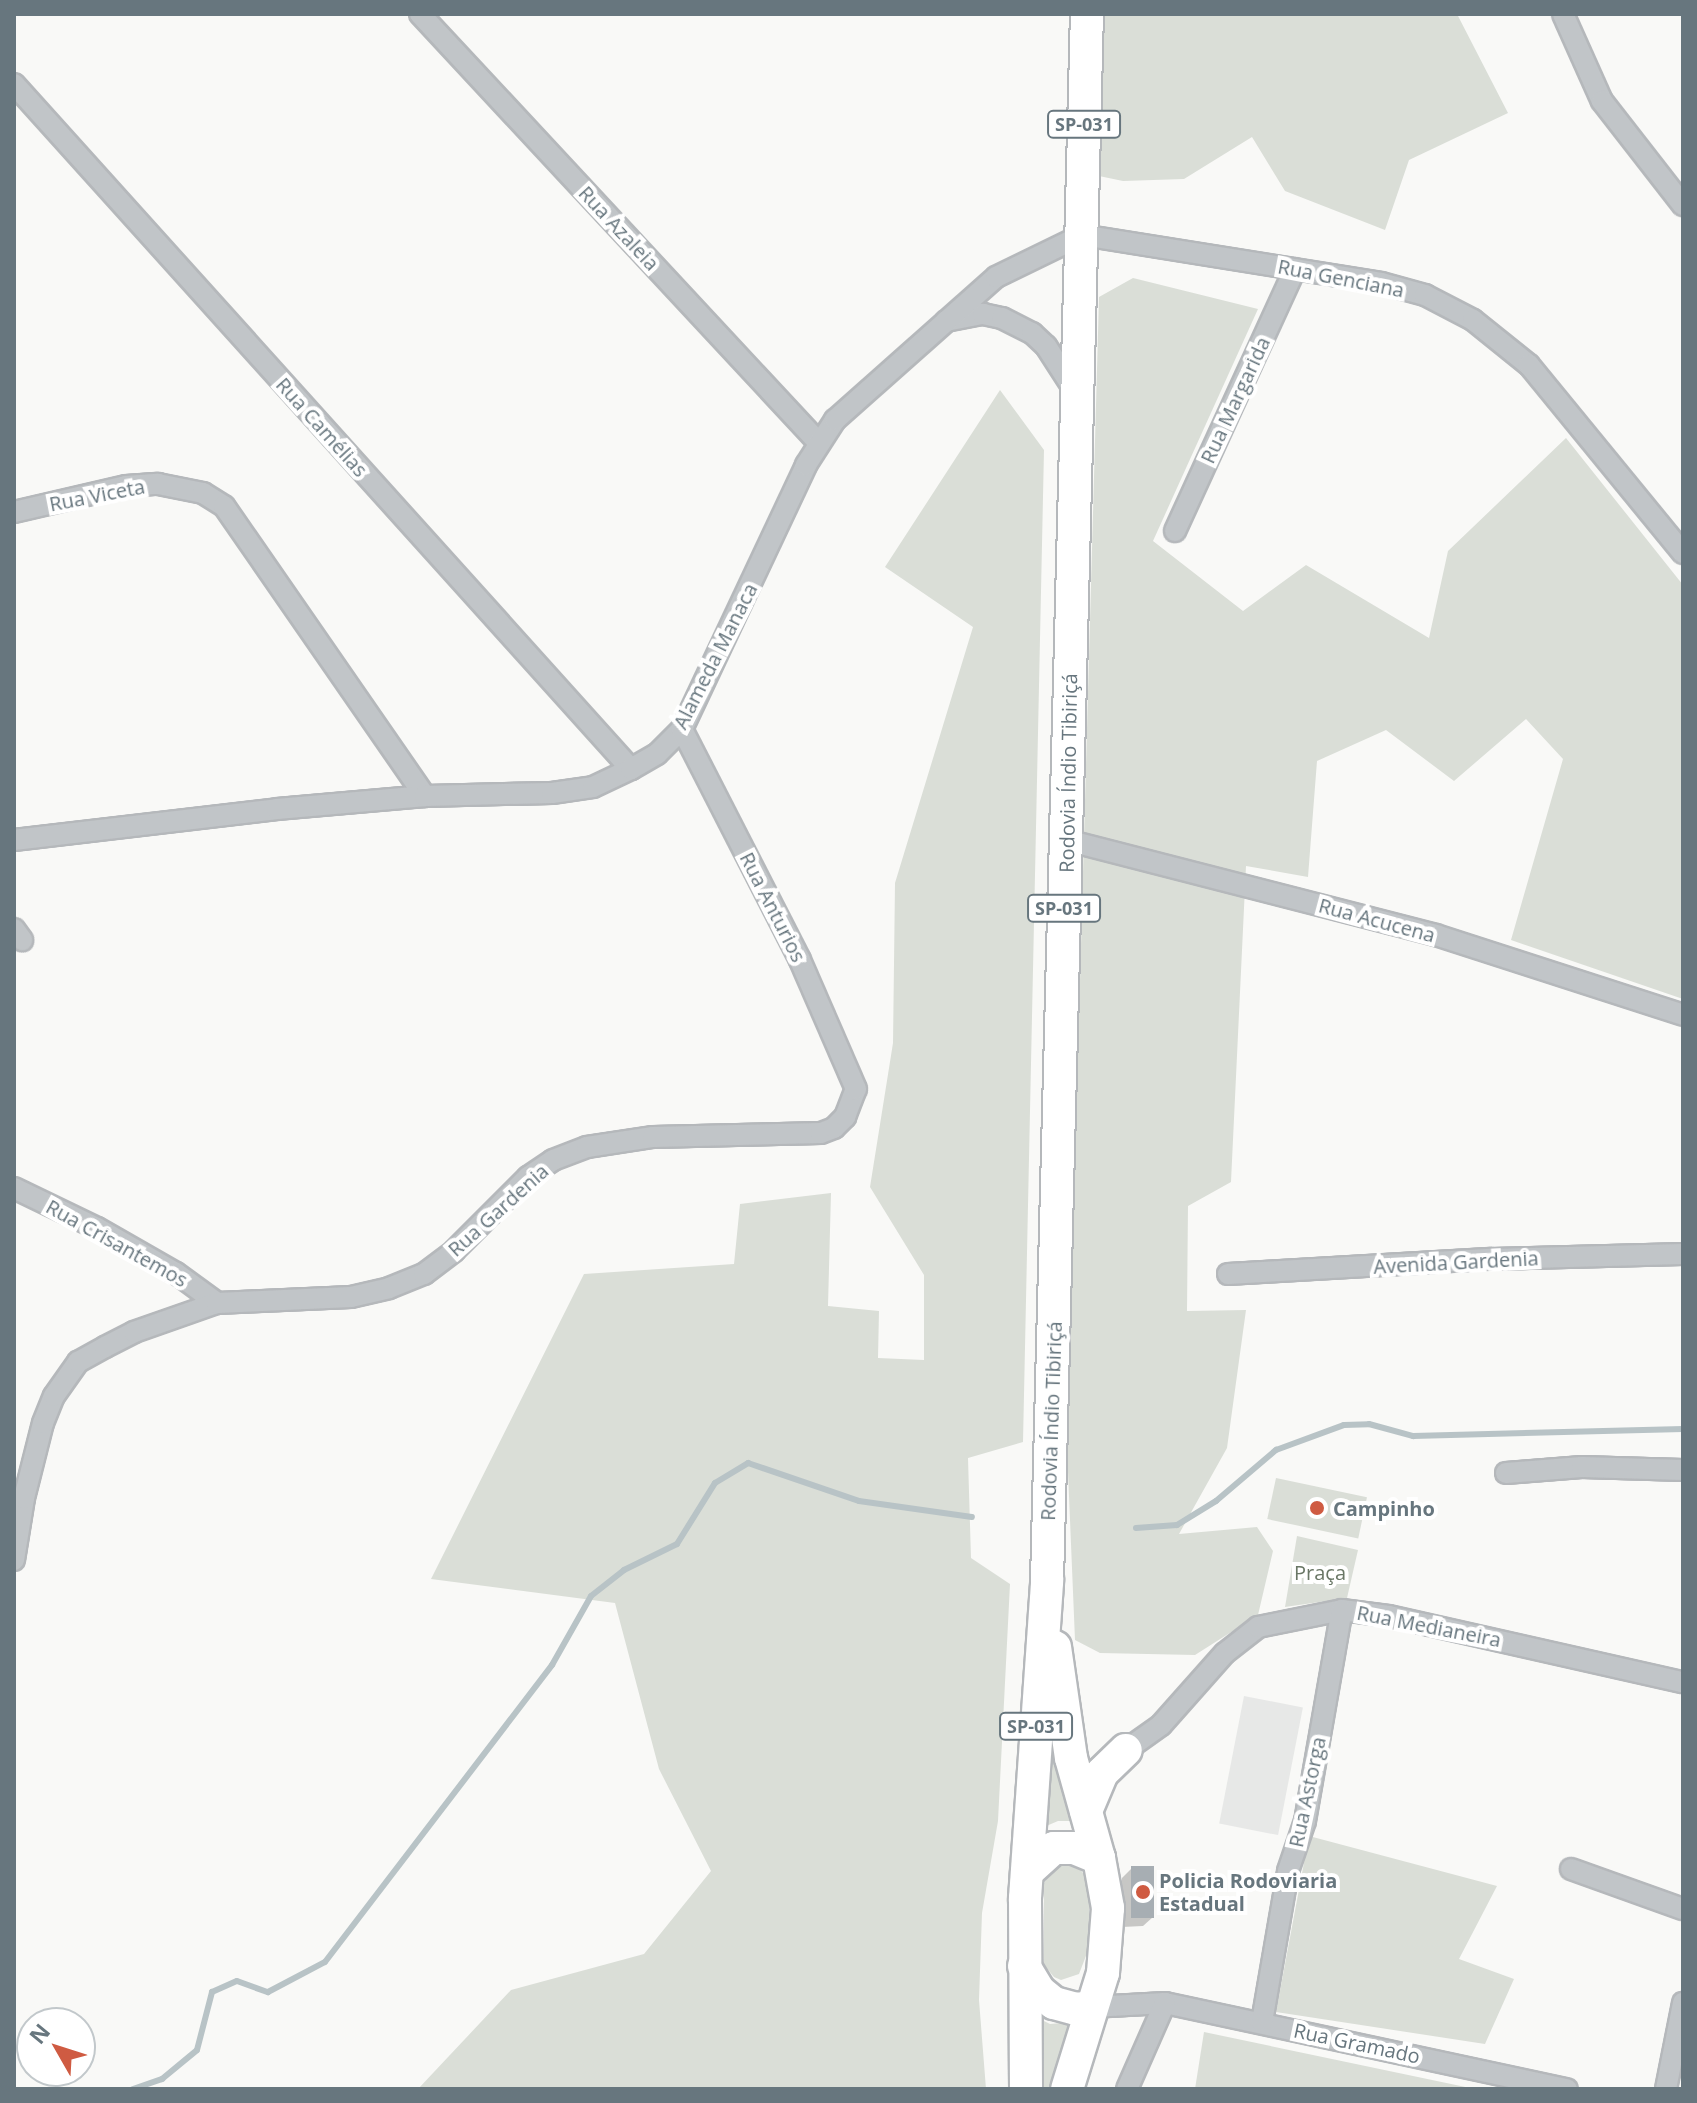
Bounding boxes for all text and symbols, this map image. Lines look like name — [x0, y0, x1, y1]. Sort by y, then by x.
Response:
road number: SP-031 — [1046, 110, 1122, 138]
street label: Rua Azaleia — [574, 181, 664, 275]
street label: Rua Genciana — [1276, 254, 1406, 302]
street label: Rua Margarida — [1195, 333, 1275, 467]
street label: Rua Camélias — [271, 372, 373, 482]
street label: Rua Viceta — [47, 474, 147, 516]
street label: Alameda Manaca — [668, 579, 762, 733]
street label: Rodovia Índio Tibiriçá — [1054, 673, 1082, 873]
street label: Rua Anturios — [735, 848, 811, 966]
street label: Rua Acucena — [1316, 893, 1438, 947]
road number: SP-031 — [1026, 894, 1102, 922]
street label: Rua Gardenia — [443, 1159, 553, 1261]
street label: Rua Crisantemos — [42, 1194, 192, 1292]
street label: Avenida Gardenia — [1373, 1246, 1539, 1278]
street label: Rodovia Índio Tibiriçá — [1036, 1321, 1066, 1521]
place label: Campinho — [1333, 1496, 1435, 1520]
marker: Campinho — [1308, 1499, 1326, 1517]
park label: Praça — [1294, 1560, 1346, 1584]
street label: Rua Medianeira — [1355, 1600, 1503, 1652]
road number: SP-031 — [998, 1712, 1074, 1740]
street label: Rua Astorga — [1284, 1735, 1330, 1849]
place label: Policia Rodoviaria Estadual — [1159, 1868, 1337, 1915]
marker: Policia Rodoviaria Estadual — [1134, 1883, 1152, 1901]
north arrow — [16, 2007, 96, 2087]
text: N — [22, 2017, 56, 2050]
street label: Rua Gramado — [1292, 2018, 1422, 2068]

